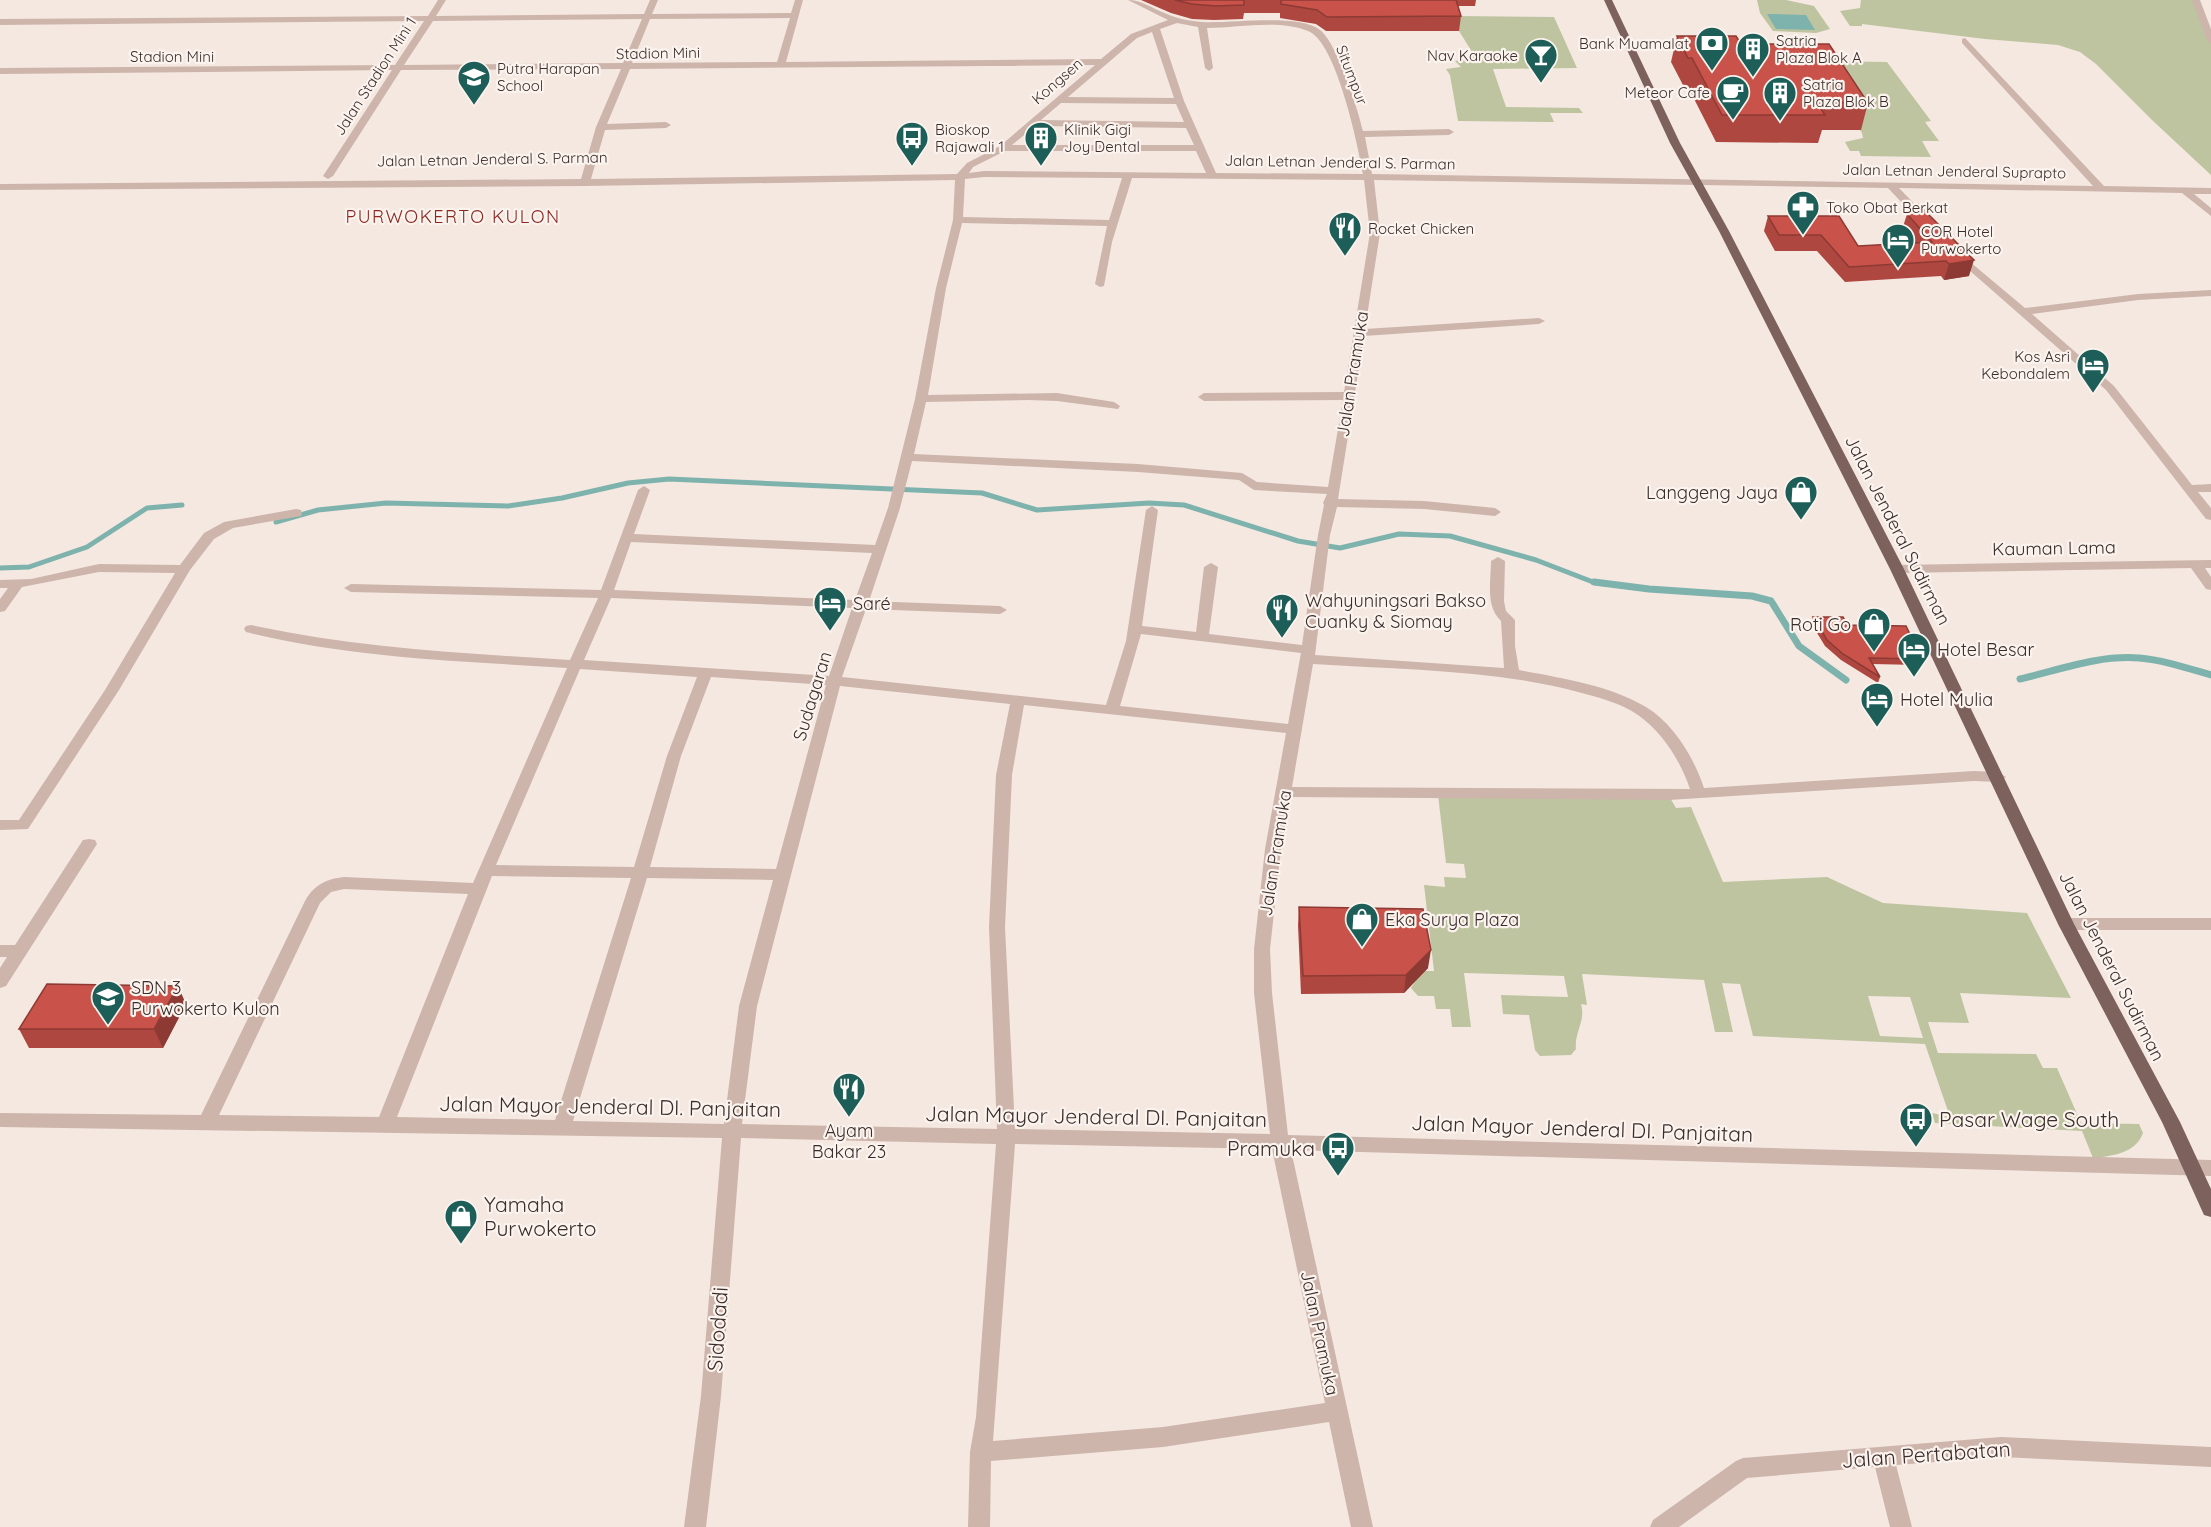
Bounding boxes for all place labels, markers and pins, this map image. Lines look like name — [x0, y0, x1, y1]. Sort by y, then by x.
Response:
bank icon: Bank Muamalat — [1694, 25, 1730, 72]
building icon: Satria Plaza Blok A — [1735, 31, 1771, 78]
place label: Satria Plaza Blok A — [1776, 31, 1862, 67]
place label: Bank Muamalat — [1579, 34, 1689, 53]
bar icon: Nav Karaoke — [1523, 37, 1559, 84]
place label: Nav Karaoke — [1427, 46, 1518, 65]
school or university icon: Putra Harapan School — [456, 59, 492, 106]
place label: Putra Harapan School — [497, 59, 600, 95]
cafe icon: Meteor Cafe — [1715, 74, 1751, 121]
building icon: Satria Plaza Blok B — [1762, 75, 1798, 122]
place label: Satria Plaza Blok B — [1803, 75, 1889, 111]
place label: Meteor Cafe — [1625, 83, 1710, 102]
bus stop icon: Bioskop Rajawali 1 — [894, 120, 930, 167]
place label: Bioskop Rajawali 1 — [935, 120, 1004, 156]
building icon: Klinik Gigi Joy Dental — [1023, 120, 1059, 167]
place label: Klinik Gigi Joy Dental — [1064, 120, 1140, 156]
pharmacy icon: Toko Obat Berkat — [1785, 189, 1821, 236]
place label: Toko Obat Berkat — [1826, 198, 1948, 217]
restaurant icon: Rocket Chicken — [1327, 210, 1363, 257]
place label: Rocket Chicken — [1368, 219, 1474, 238]
hotel icon: COR Hotel Purwokerto — [1880, 222, 1916, 269]
place label: COR Hotel Purwokerto — [1921, 222, 2001, 258]
place label: Kos Asri Kebondalem — [1981, 347, 2070, 383]
hotel icon: Kos Asri Kebondalem — [2075, 347, 2111, 394]
shop icon: Langgeng Jaya — [1783, 474, 1819, 521]
place label: Langgeng Jaya — [1646, 481, 1778, 504]
hotel icon: Saré — [812, 585, 848, 632]
place label: Wahyuningsari Bakso Cuanky & Siomay — [1305, 589, 1486, 633]
place label: Saré — [853, 592, 891, 615]
restaurant icon: Wahyuningsari Bakso Cuanky & Siomay — [1264, 592, 1300, 639]
shop icon: Roti Go — [1856, 606, 1892, 653]
place label: Roti Go — [1790, 613, 1851, 636]
hotel icon: Hotel Besar — [1896, 631, 1932, 678]
place label: Hotel Besar — [1937, 638, 2034, 661]
hotel icon: Hotel Mulia — [1859, 681, 1895, 728]
place label: Hotel Mulia — [1900, 688, 1993, 711]
shop icon: Eka Surya Plaza — [1344, 901, 1380, 948]
place label: Eka Surya Plaza — [1385, 908, 1519, 931]
place label: SDN 3 Purwokerto Kulon — [131, 976, 280, 1020]
school or university icon: SDN 3 Purwokerto Kulon — [90, 979, 126, 1026]
restaurant icon: Ayam Bakar 23 — [831, 1071, 867, 1118]
bus stop icon: Pasar Wage South — [1898, 1101, 1934, 1148]
place label: Pasar Wage South — [1939, 1106, 2119, 1132]
place label: Ayam Bakar 23 — [812, 1119, 886, 1163]
bus stop icon: Pramuka — [1320, 1130, 1356, 1177]
place label: Pramuka — [1227, 1135, 1315, 1161]
place label: Yamaha Purwokerto — [484, 1191, 596, 1241]
shop icon: Yamaha Purwokerto — [443, 1198, 479, 1245]

